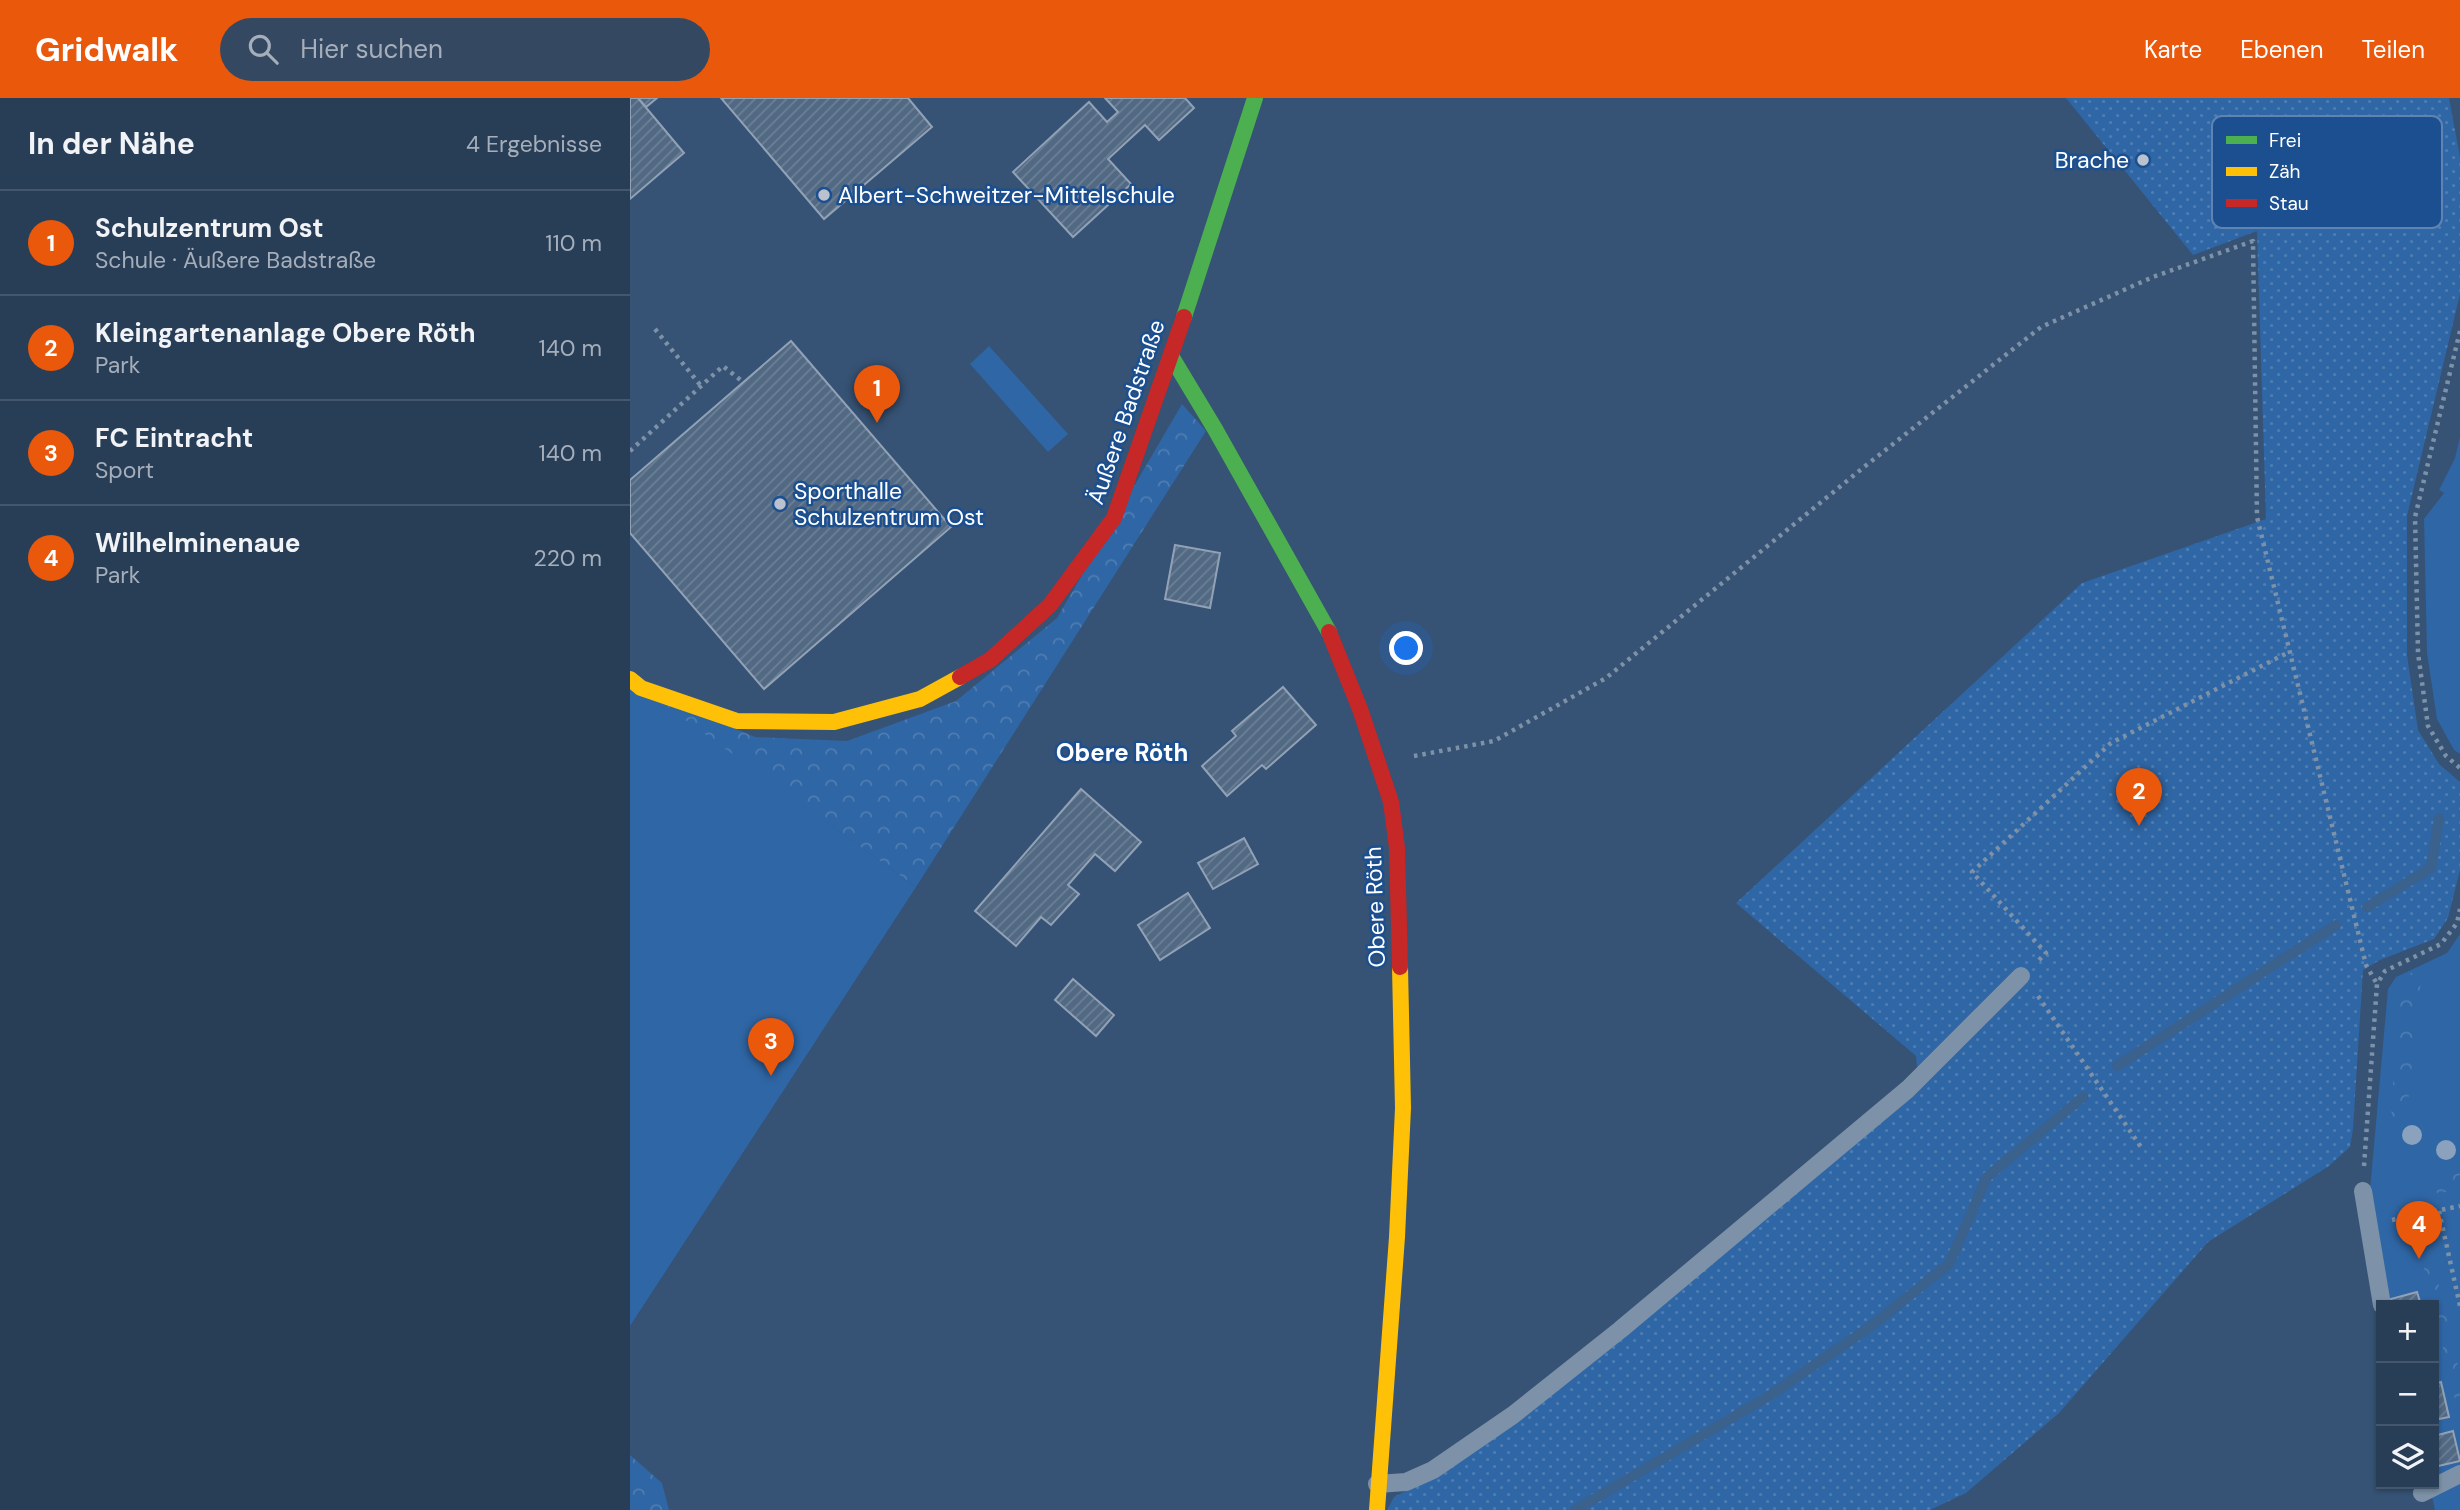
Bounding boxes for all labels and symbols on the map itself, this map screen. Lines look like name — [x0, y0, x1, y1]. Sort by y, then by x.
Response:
legend — [2212, 116, 2442, 228]
text: Frei — [2269, 128, 2301, 153]
place label: Brache — [2055, 145, 2129, 175]
marker: Brache — [2135, 152, 2151, 168]
text: Zäh — [2269, 159, 2301, 184]
place label: Albert-Schweitzer-Mittelschule — [838, 180, 1175, 210]
marker: Albert-Schweitzer-Mittelschule — [816, 187, 832, 203]
text: Stau — [2269, 191, 2309, 216]
street label: Äußere Badstraße — [1080, 316, 1172, 508]
pin: 1 — [854, 365, 900, 423]
place label: Sporthalle Schulzentrum Ost — [794, 476, 984, 532]
marker: Sporthalle Schulzentrum Ost — [772, 496, 788, 512]
your location — [1389, 631, 1423, 665]
district label: Obere Röth — [1056, 737, 1188, 768]
pin: 2 — [2116, 768, 2162, 826]
street label: Obere Röth — [1358, 846, 1392, 968]
pin: 3 — [748, 1018, 794, 1076]
pin: 4 — [2396, 1201, 2442, 1259]

